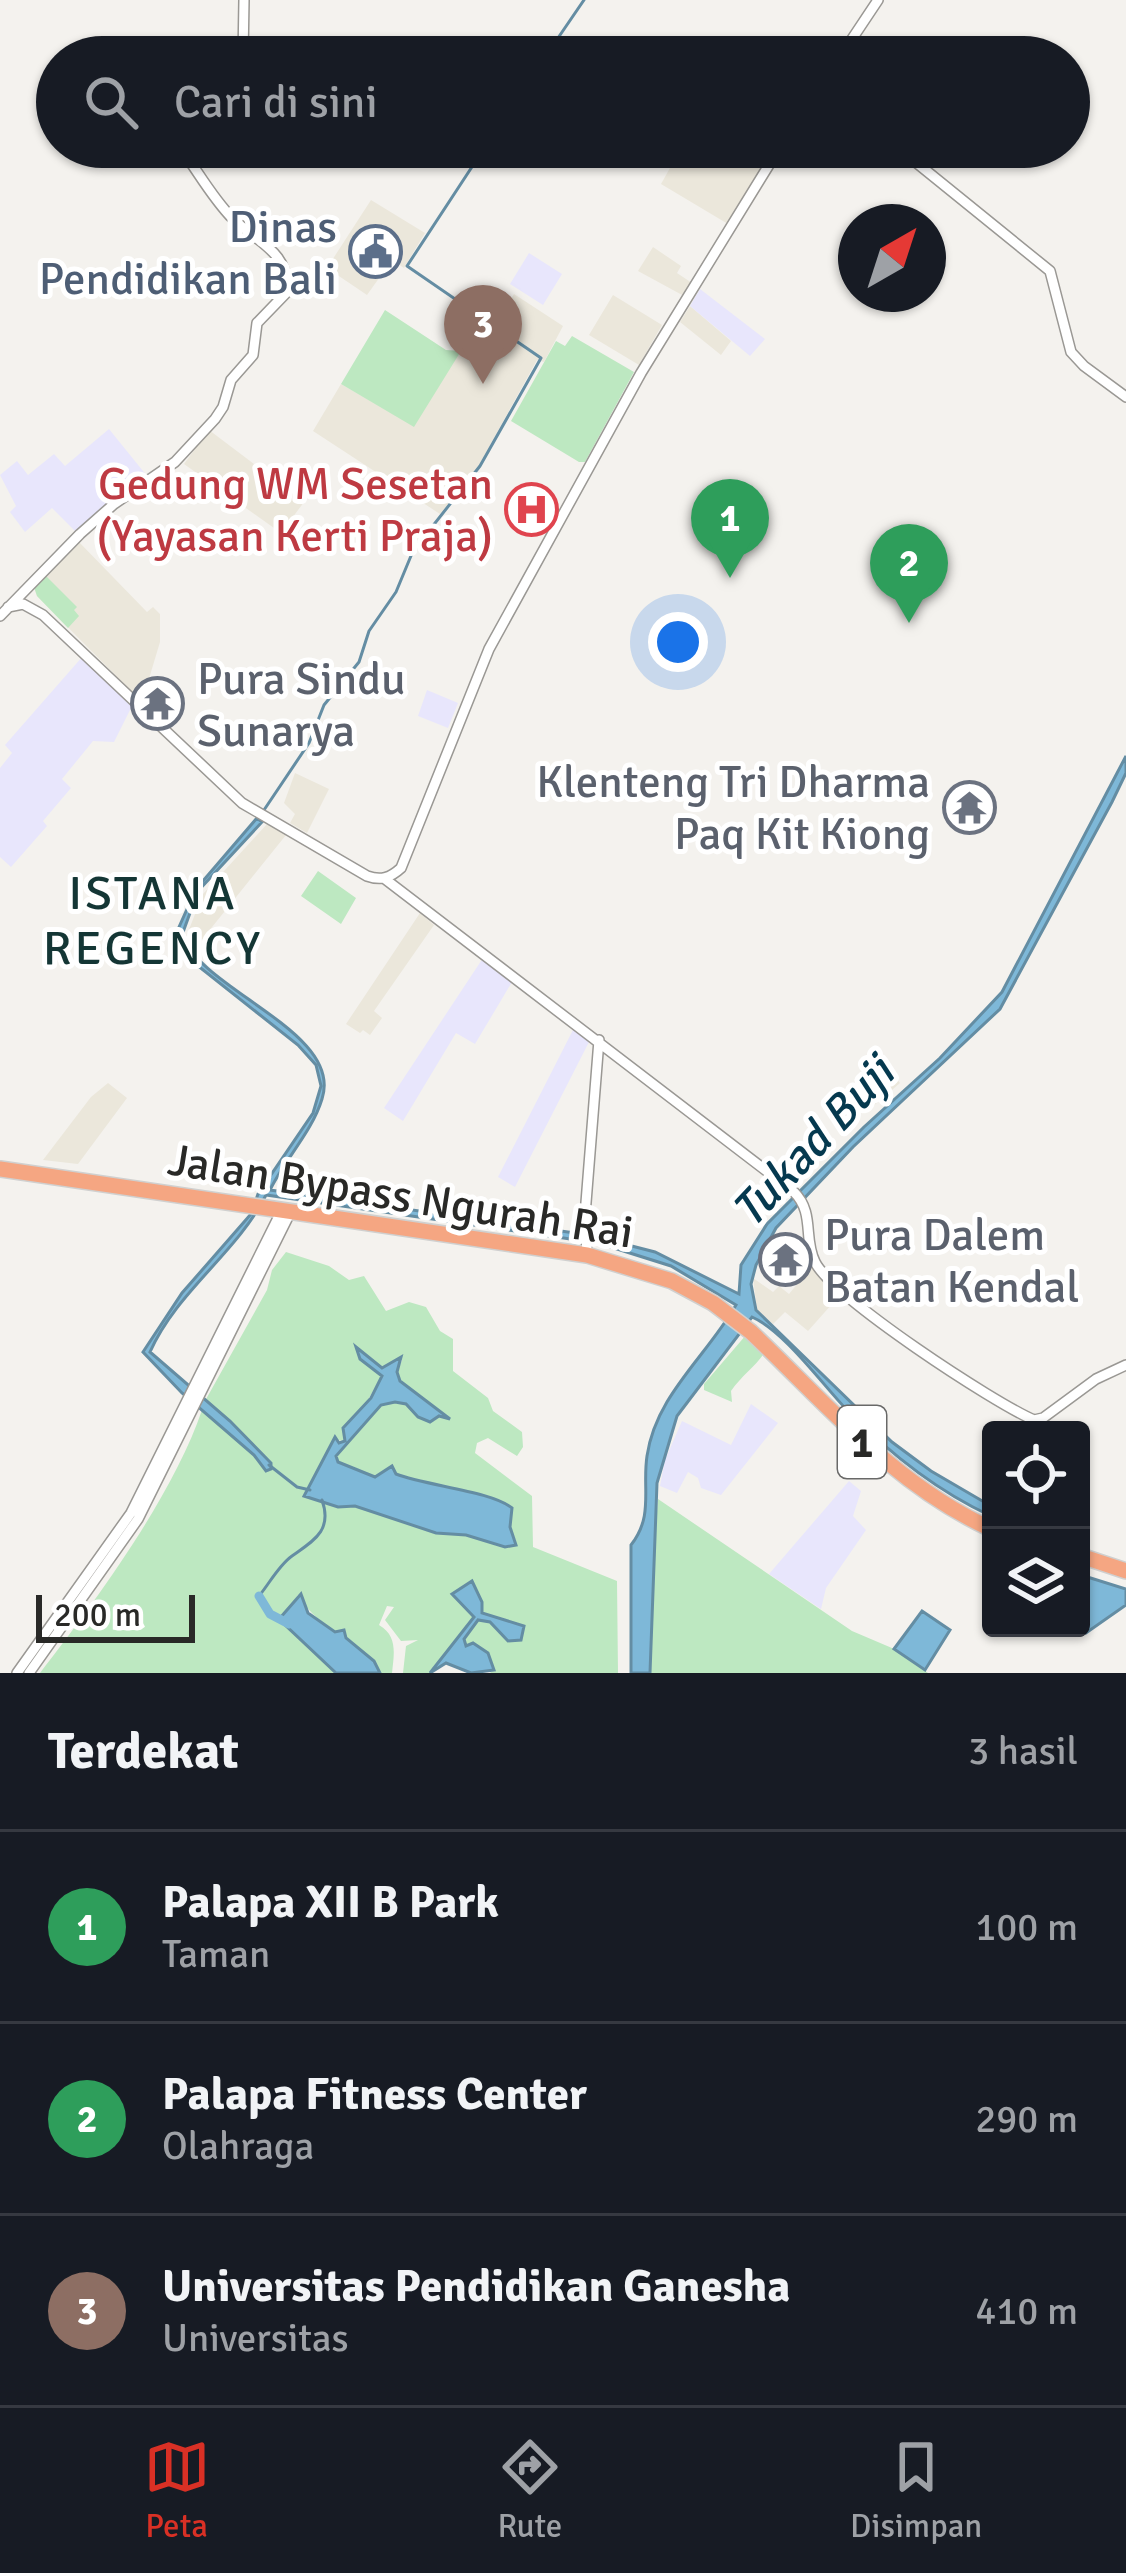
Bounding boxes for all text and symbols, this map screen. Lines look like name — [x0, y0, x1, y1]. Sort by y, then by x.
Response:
search box — [36, 36, 1090, 168]
icon: search — [78, 69, 144, 135]
text: Cari di sini — [174, 75, 378, 130]
place label: Dinas Pendidikan Bali — [39, 200, 337, 307]
north arrow — [838, 204, 946, 312]
public building icon: Dinas Pendidikan Bali — [348, 224, 404, 280]
pin: 3 — [444, 285, 522, 384]
place label: Gedung WM Sesetan (Yayasan Kerti Praja) — [97, 457, 493, 564]
pin: 1 — [691, 479, 769, 578]
hospital icon: Gedung WM Sesetan (Yayasan Kerti Praja) — [504, 481, 560, 537]
pin: 2 — [870, 524, 948, 623]
your location — [648, 612, 708, 672]
place label: Pura Sindu Sunarya — [197, 652, 406, 759]
temple icon: Pura Sindu Sunarya — [130, 676, 186, 732]
place label: Klenteng Tri Dharma Paq Kit Kiong — [536, 755, 930, 862]
temple icon: Klenteng Tri Dharma Paq Kit Kiong — [941, 779, 997, 835]
district label: ISTANA REGENCY — [43, 864, 263, 978]
water label: Tukad Buji — [719, 1042, 910, 1240]
street label: Jalan Bypass Ngurah Rai — [164, 1133, 637, 1260]
place label: Pura Dalem Batan Kendal — [824, 1208, 1080, 1315]
temple icon: Pura Dalem Batan Kendal — [757, 1232, 813, 1288]
road number: 1 — [838, 1406, 886, 1478]
map controls — [982, 1421, 1090, 1637]
button: locate — [982, 1421, 1090, 1529]
button: layers — [982, 1529, 1090, 1637]
scale bar — [36, 1589, 195, 1642]
text: 200 m — [54, 1595, 141, 1636]
text: Terdekat — [48, 1720, 239, 1783]
text: 3 hasil — [968, 1727, 1078, 1775]
text: Palapa XII B Park — [162, 1875, 499, 1930]
text: 1 — [76, 1903, 98, 1951]
text: 100 m — [975, 1903, 1078, 1951]
text: Taman — [162, 1930, 270, 1978]
text: Palapa Fitness Center — [162, 2067, 587, 2122]
text: 2 — [76, 2095, 98, 2143]
text: 290 m — [975, 2095, 1078, 2143]
text: Olahraga — [162, 2122, 314, 2170]
text: Universitas Pendidikan Ganesha — [162, 2259, 790, 2314]
text: 3 — [76, 2287, 98, 2335]
text: 410 m — [975, 2287, 1078, 2335]
text: Universitas — [162, 2314, 349, 2362]
tab: Peta — [144, 2434, 210, 2547]
tab: Rute — [497, 2434, 563, 2547]
tab: Disimpan — [850, 2434, 982, 2547]

